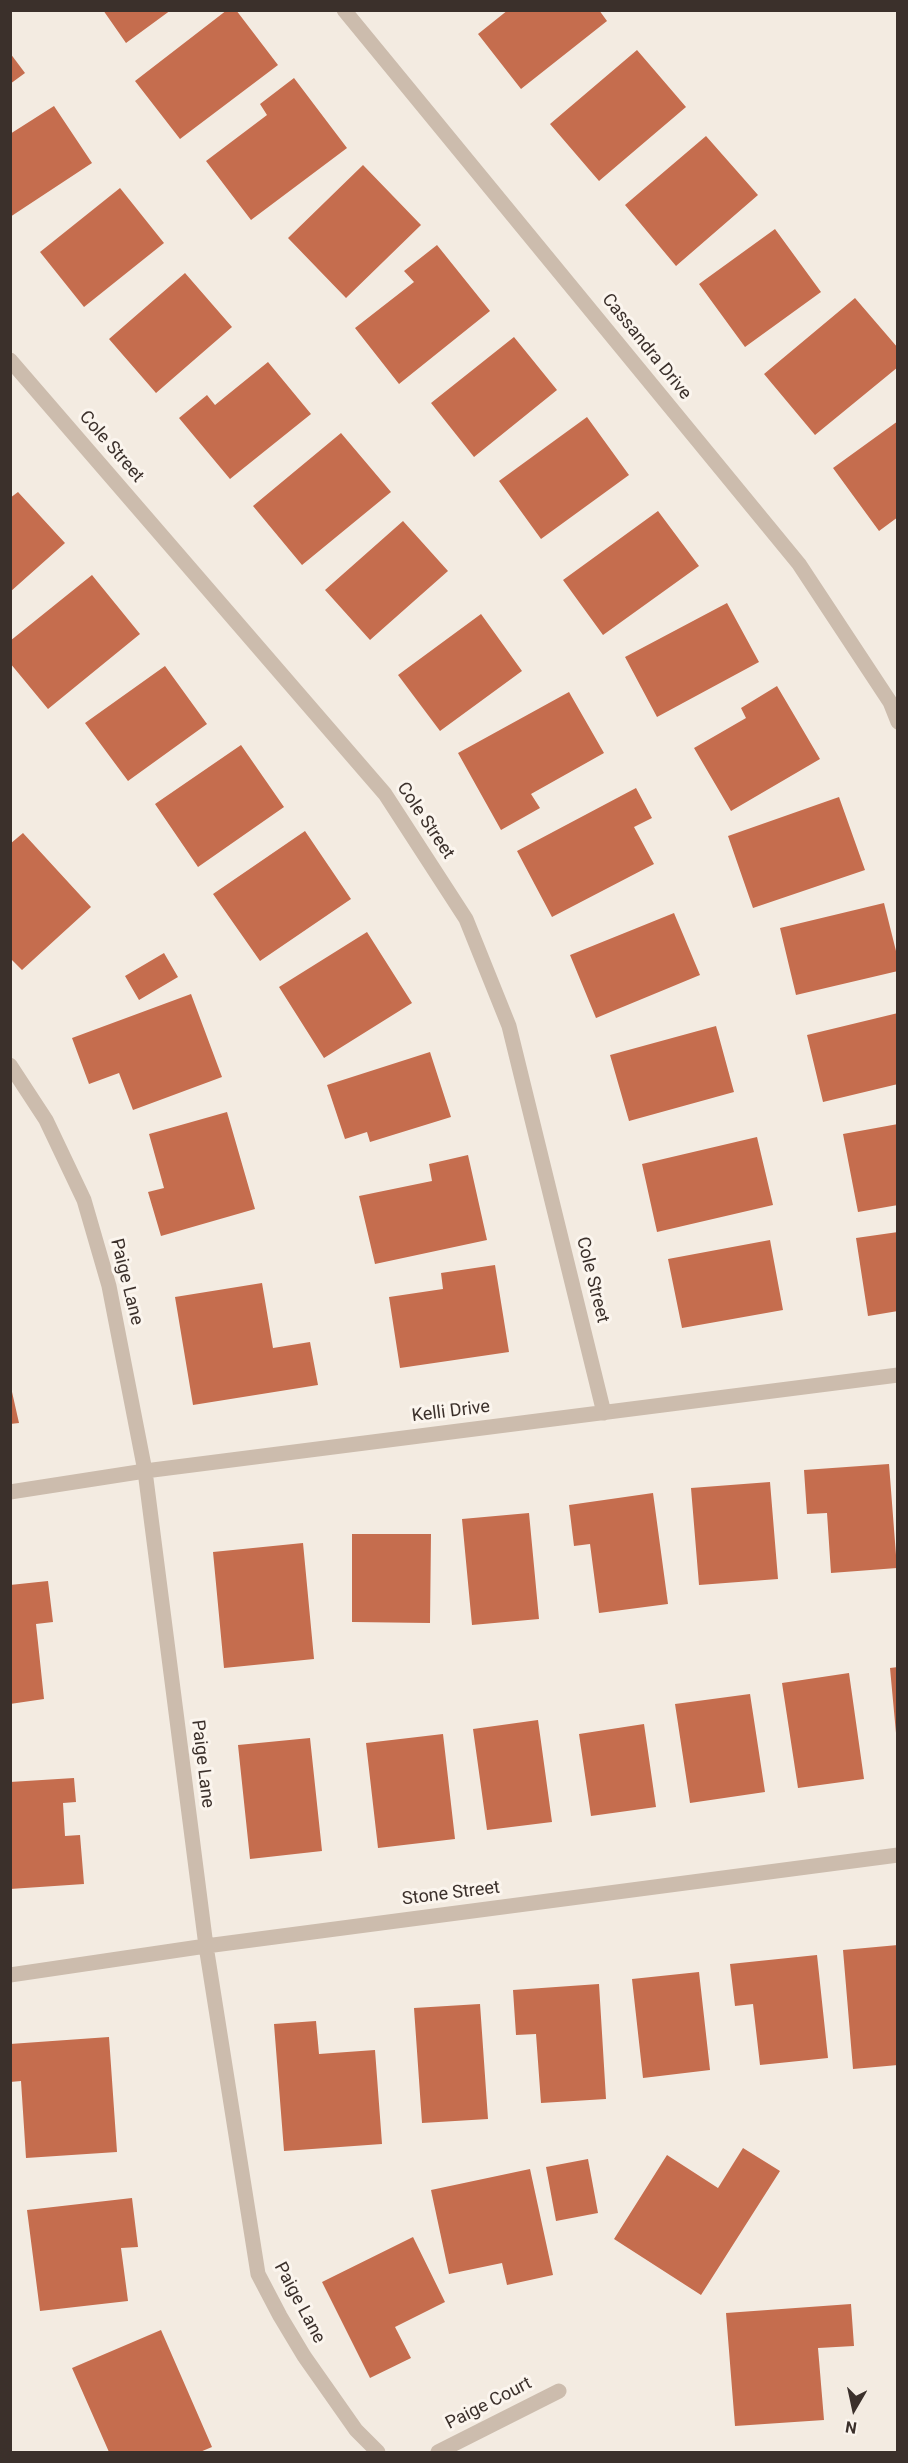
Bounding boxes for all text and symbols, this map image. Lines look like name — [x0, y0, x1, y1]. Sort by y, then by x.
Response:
street label: Cassandra Drive — [597, 290, 695, 404]
street label: Cole Street — [74, 407, 148, 487]
street label: Cole Street — [391, 779, 459, 863]
street label: Cole Street — [571, 1235, 613, 1325]
street label: Paige Lane — [105, 1236, 147, 1328]
street label: Kelli Drive — [411, 1396, 491, 1428]
street label: Paige Lane — [186, 1719, 218, 1809]
street label: Stone Street — [401, 1877, 501, 1911]
street label: Paige Lane — [269, 2259, 329, 2347]
street label: Paige Court — [442, 2373, 536, 2435]
north arrow — [824, 2379, 884, 2439]
text: N — [844, 2417, 858, 2438]

